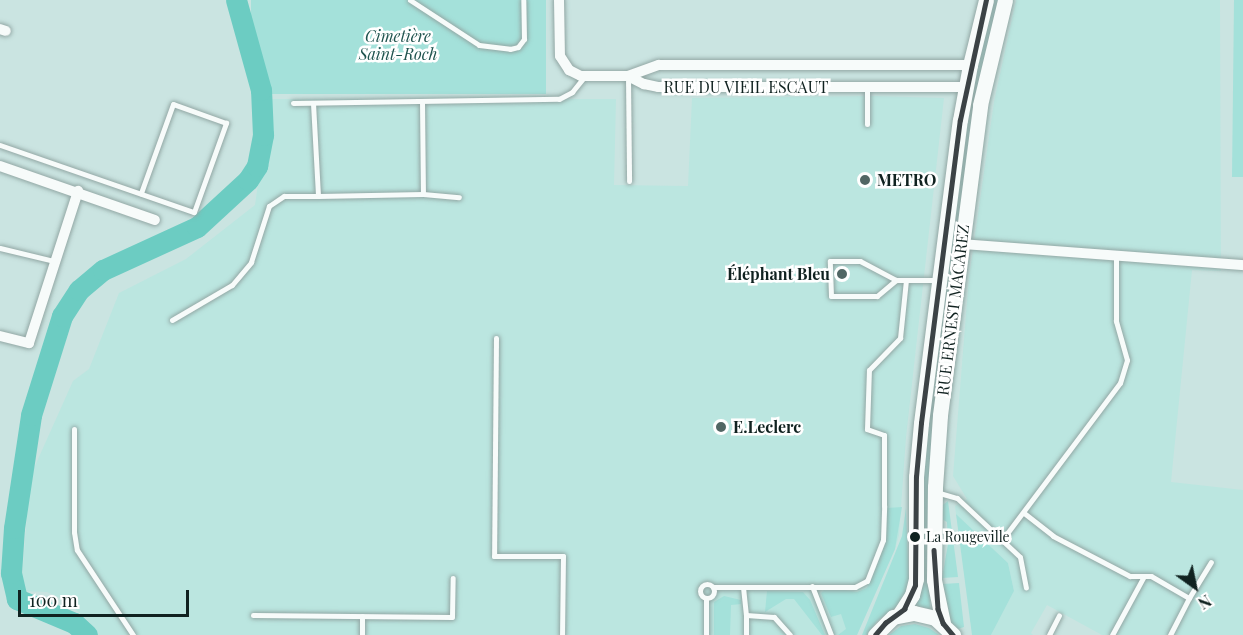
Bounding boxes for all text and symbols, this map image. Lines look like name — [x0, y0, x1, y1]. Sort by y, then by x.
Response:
park label: Cimetière Saint-Roch — [359, 26, 437, 64]
street label: RUE DU VIEIL ESCAUT — [663, 77, 829, 97]
place label: METRO — [877, 170, 936, 190]
marker: METRO — [858, 173, 872, 187]
street label: RUE ERNEST MACAREZ — [933, 223, 973, 397]
place label: Éléphant Bleu — [727, 264, 830, 284]
marker: Éléphant Bleu — [835, 267, 849, 281]
place label: E.Leclerc — [733, 417, 801, 437]
marker: E.Leclerc — [714, 420, 728, 434]
place label: La Rougeville — [926, 529, 1010, 545]
marker: La Rougeville — [909, 531, 921, 543]
north arrow — [1165, 557, 1225, 617]
scale bar — [21, 578, 192, 616]
text: 100 m — [29, 588, 78, 612]
text: N — [1195, 591, 1216, 614]

